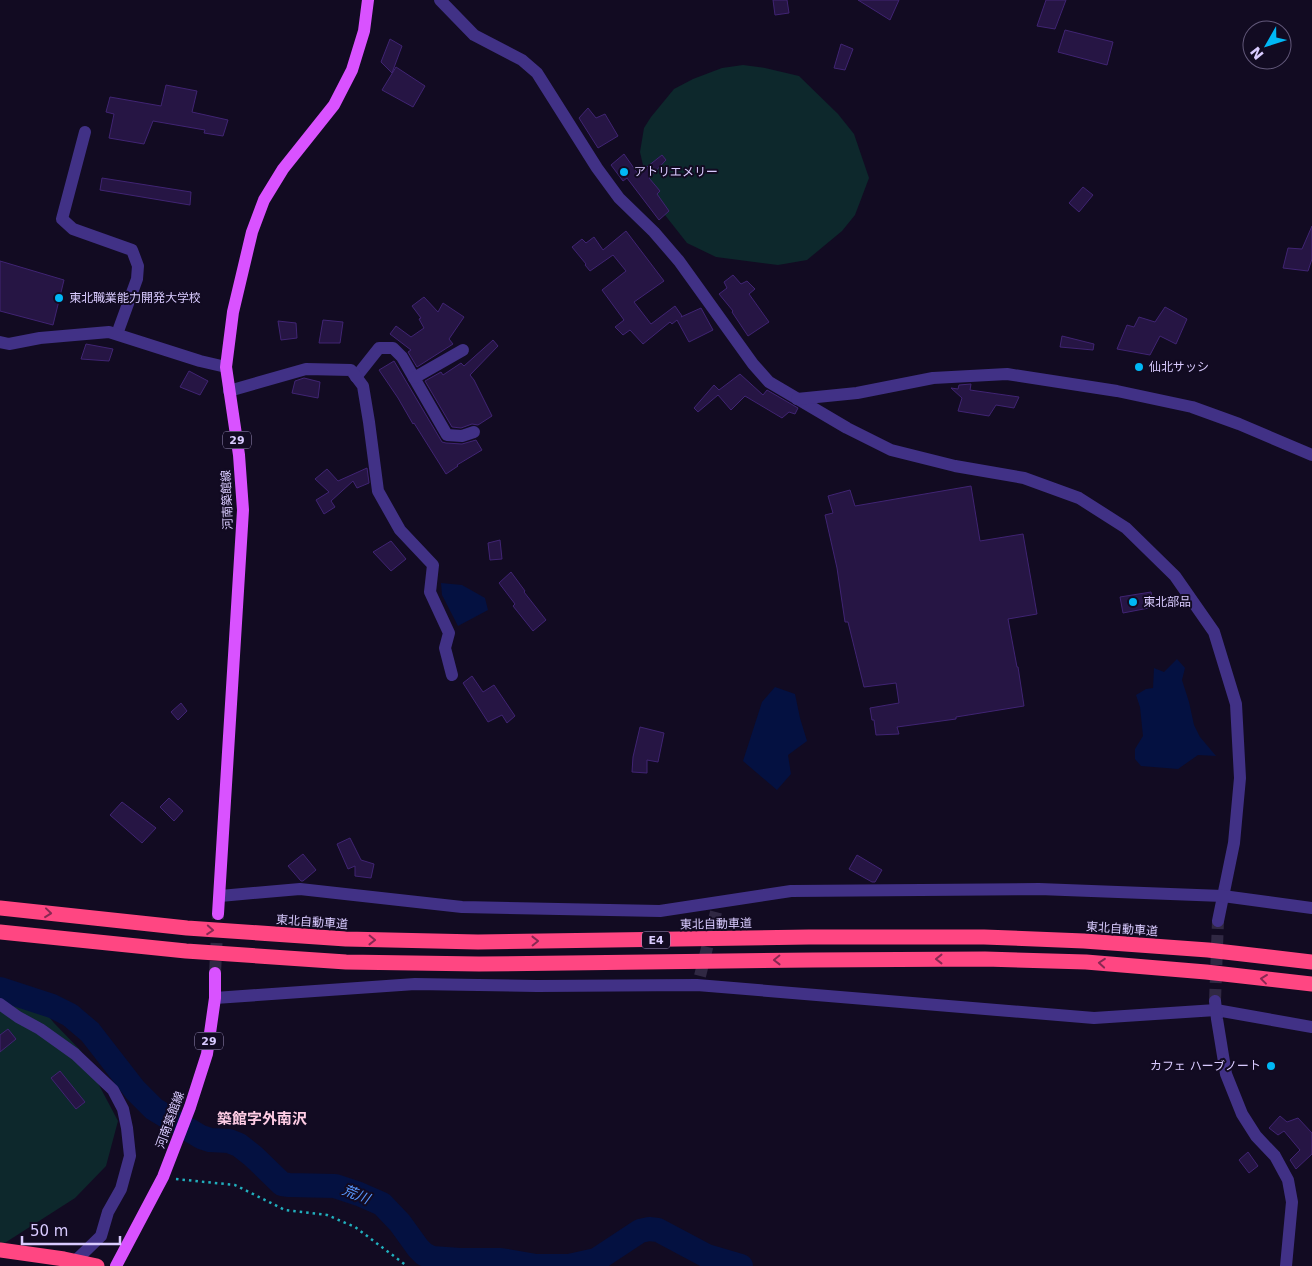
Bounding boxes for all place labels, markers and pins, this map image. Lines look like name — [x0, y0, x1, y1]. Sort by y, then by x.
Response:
place label: アトリエメリー — [634, 165, 718, 179]
marker: アトリエメリー — [618, 166, 630, 178]
place label: 東北職業能力開発大学校 — [69, 291, 201, 305]
marker: 東北職業能力開発大学校 — [53, 292, 65, 304]
place label: 仙北サッシ — [1149, 360, 1209, 374]
marker: 仙北サッシ — [1133, 361, 1145, 373]
place label: 東北部品 — [1143, 595, 1191, 609]
marker: 東北部品 — [1127, 596, 1139, 608]
place label: カフェ ハーブノート — [1150, 1059, 1261, 1073]
marker: カフェ ハーブノート — [1265, 1060, 1277, 1072]

